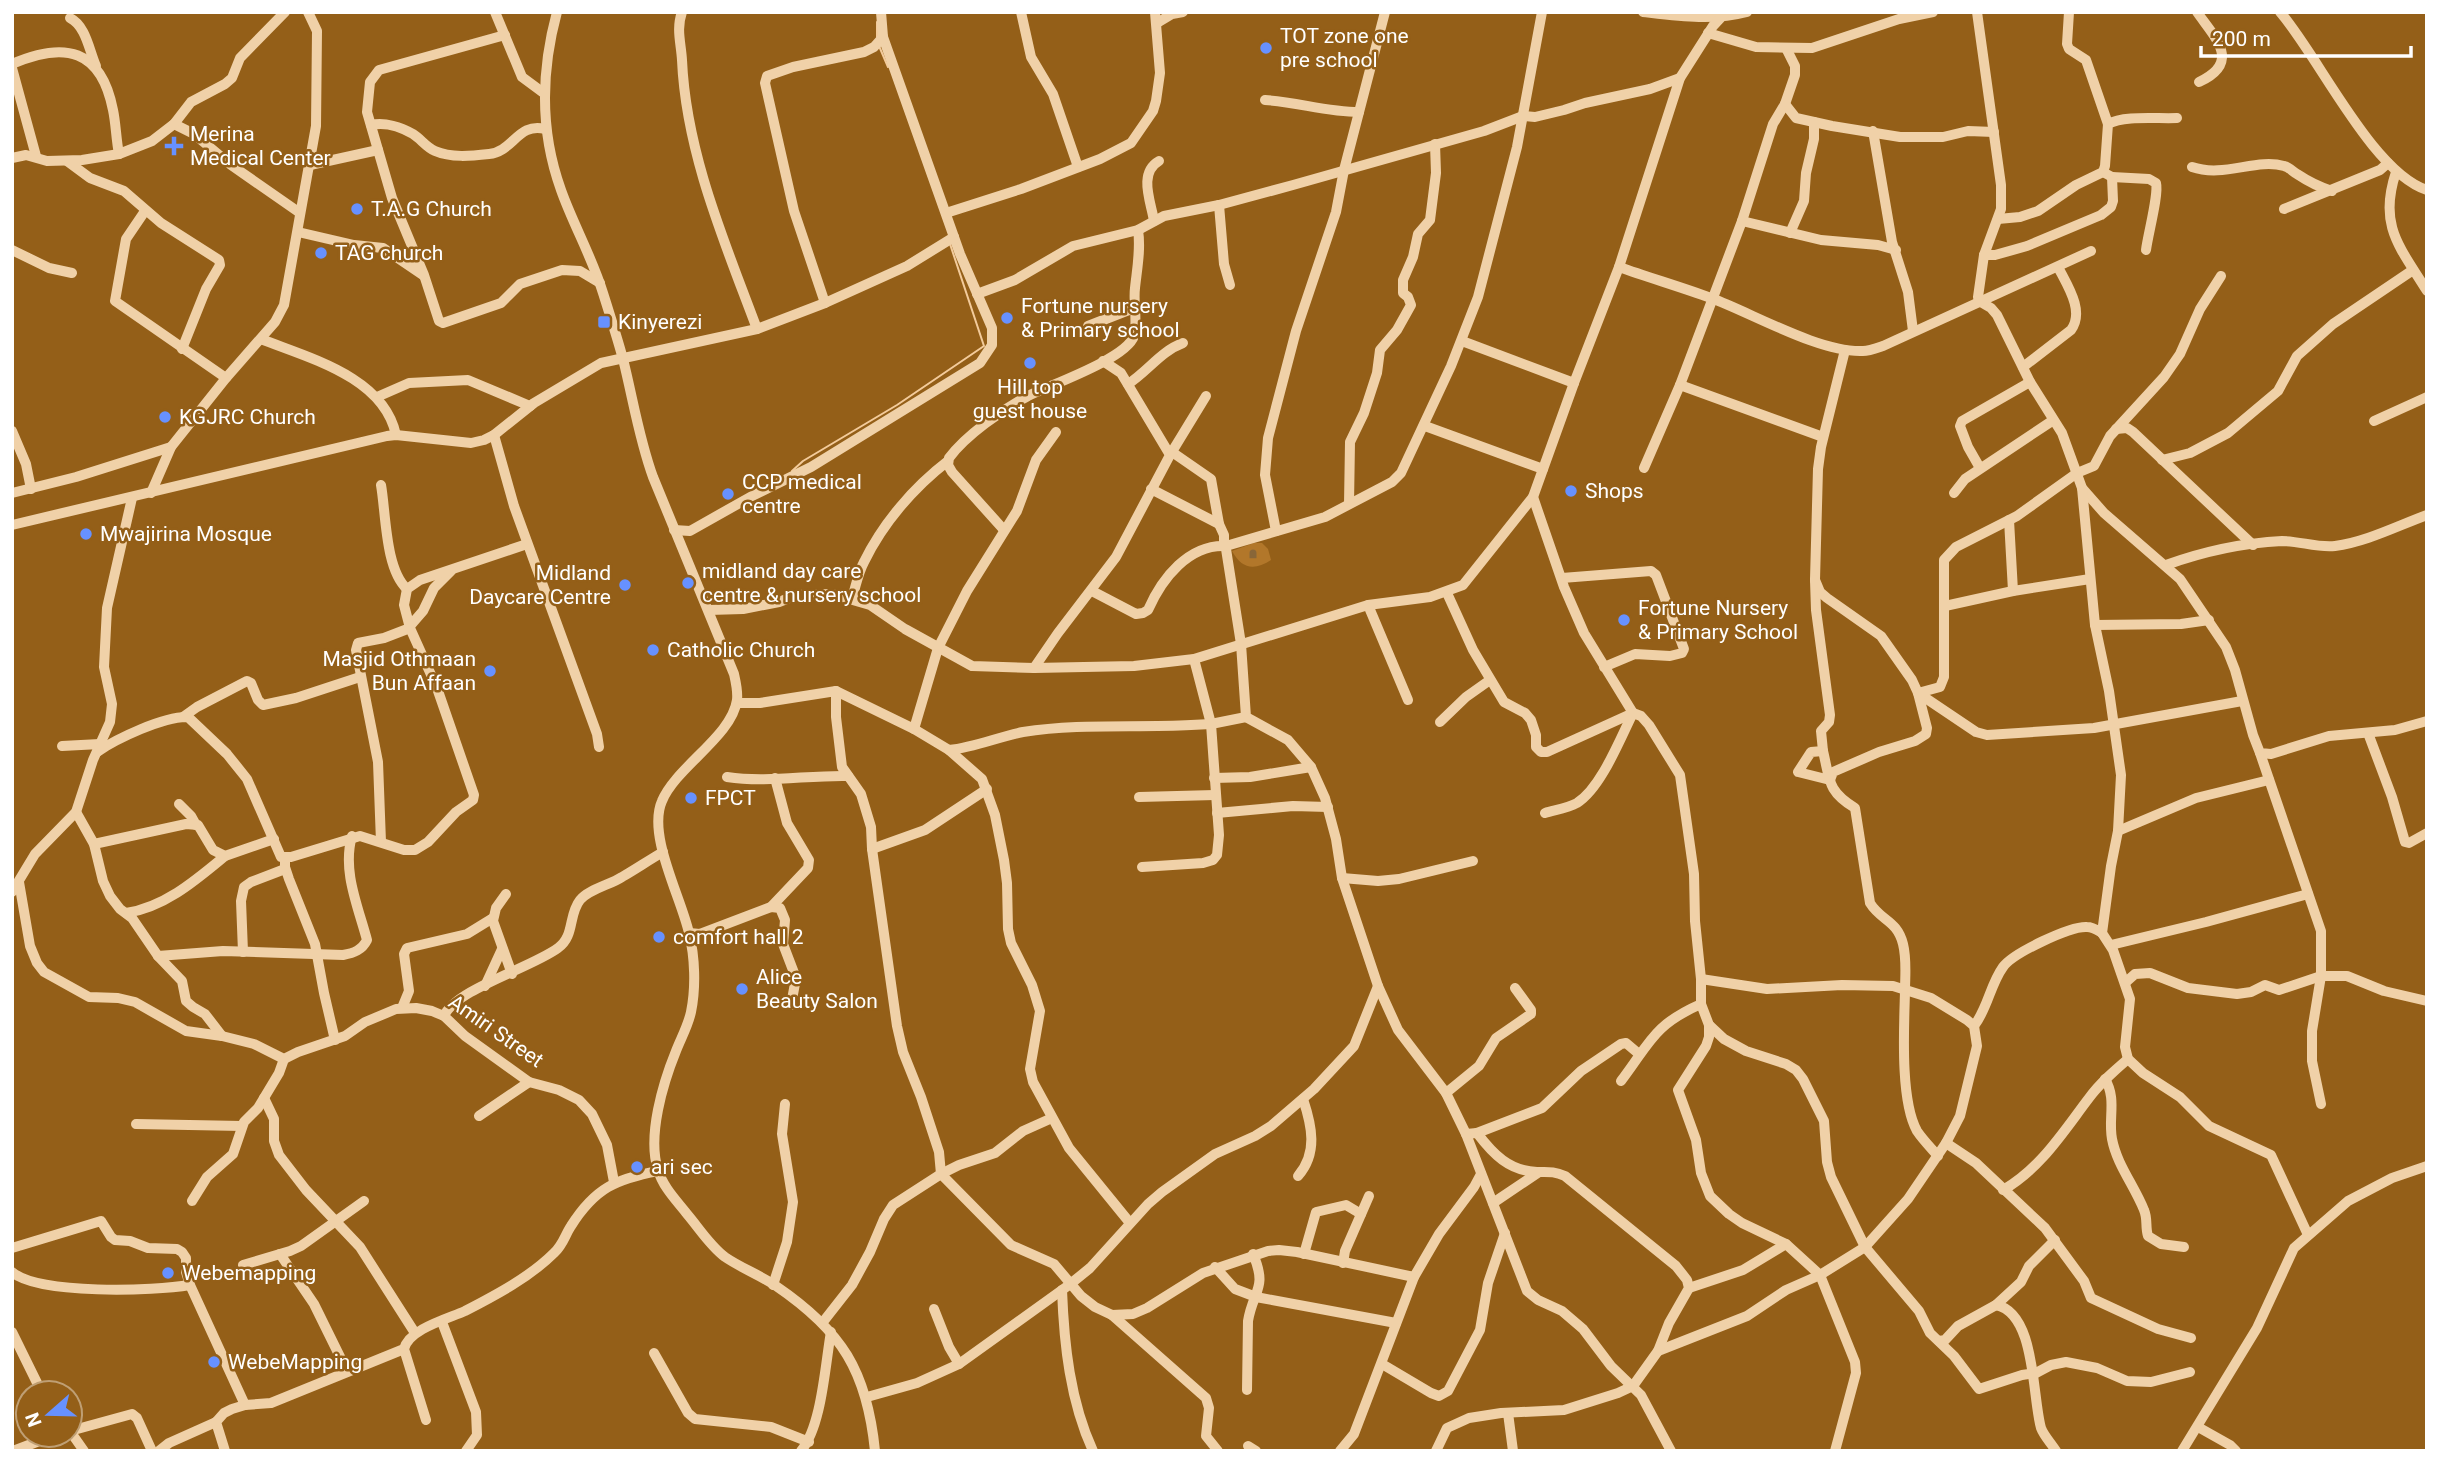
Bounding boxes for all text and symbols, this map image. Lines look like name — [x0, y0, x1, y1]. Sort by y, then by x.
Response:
scale bar — [2201, 14, 2411, 58]
place label: TOT zone one pre school — [1280, 24, 1409, 72]
text: 200 m — [2212, 27, 2271, 51]
marker: TOT zone one pre school — [1258, 40, 1274, 56]
place label: Merina Medical Center — [190, 122, 331, 170]
marker: Merina Medical Center — [164, 136, 184, 156]
place label: T.A.G Church — [371, 197, 492, 221]
marker: T.A.G Church — [349, 201, 365, 217]
place label: TAG church — [335, 241, 443, 265]
marker: TAG church — [313, 245, 329, 261]
place label: Fortune nursery & Primary school — [1021, 294, 1179, 342]
place label: Kinyerezi — [618, 310, 702, 334]
marker: Fortune nursery & Primary school — [999, 310, 1015, 326]
marker: Kinyerezi — [596, 314, 612, 330]
marker: Hill top guest house — [1022, 355, 1038, 371]
place label: Hill top guest house — [973, 375, 1087, 423]
place label: KGJRC Church — [179, 405, 316, 429]
marker: KGJRC Church — [157, 409, 173, 425]
place label: CCP medical centre — [742, 470, 862, 518]
place label: Shops — [1585, 479, 1644, 503]
marker: Shops — [1563, 483, 1579, 499]
marker: CCP medical centre — [720, 486, 736, 502]
place label: Mwajirina Mosque — [100, 522, 272, 546]
marker: Mwajirina Mosque — [78, 526, 94, 542]
place label: midland day care centre & nursery school — [702, 559, 921, 607]
place label: Midland Daycare Centre — [469, 561, 611, 609]
marker: midland day care centre & nursery school — [680, 575, 696, 591]
marker: Midland Daycare Centre — [617, 577, 633, 593]
place label: Fortune Nursery & Primary School — [1638, 596, 1798, 644]
marker: Fortune Nursery & Primary School — [1616, 612, 1632, 628]
place label: Catholic Church — [667, 638, 815, 662]
marker: Catholic Church — [645, 642, 661, 658]
place label: Masjid Othmaan Bun Affaan — [322, 647, 476, 695]
marker: Masjid Othmaan Bun Affaan — [482, 663, 498, 679]
place label: FPCT — [705, 786, 756, 810]
marker: FPCT — [683, 790, 699, 806]
place label: comfort hall 2 — [673, 925, 804, 949]
marker: comfort hall 2 — [651, 929, 667, 945]
place label: Alice Beauty Salon — [756, 965, 878, 1013]
marker: Alice Beauty Salon — [734, 981, 750, 997]
street label: Amiri Street — [444, 990, 548, 1072]
place label: ari sec — [651, 1155, 713, 1179]
marker: ari sec — [629, 1159, 645, 1175]
place label: Webemapping — [182, 1261, 316, 1285]
marker: Webemapping — [160, 1265, 176, 1281]
place label: WebeMapping — [228, 1350, 362, 1374]
marker: WebeMapping — [206, 1354, 222, 1370]
north arrow — [14, 1379, 84, 1449]
text: N — [20, 1409, 47, 1430]

